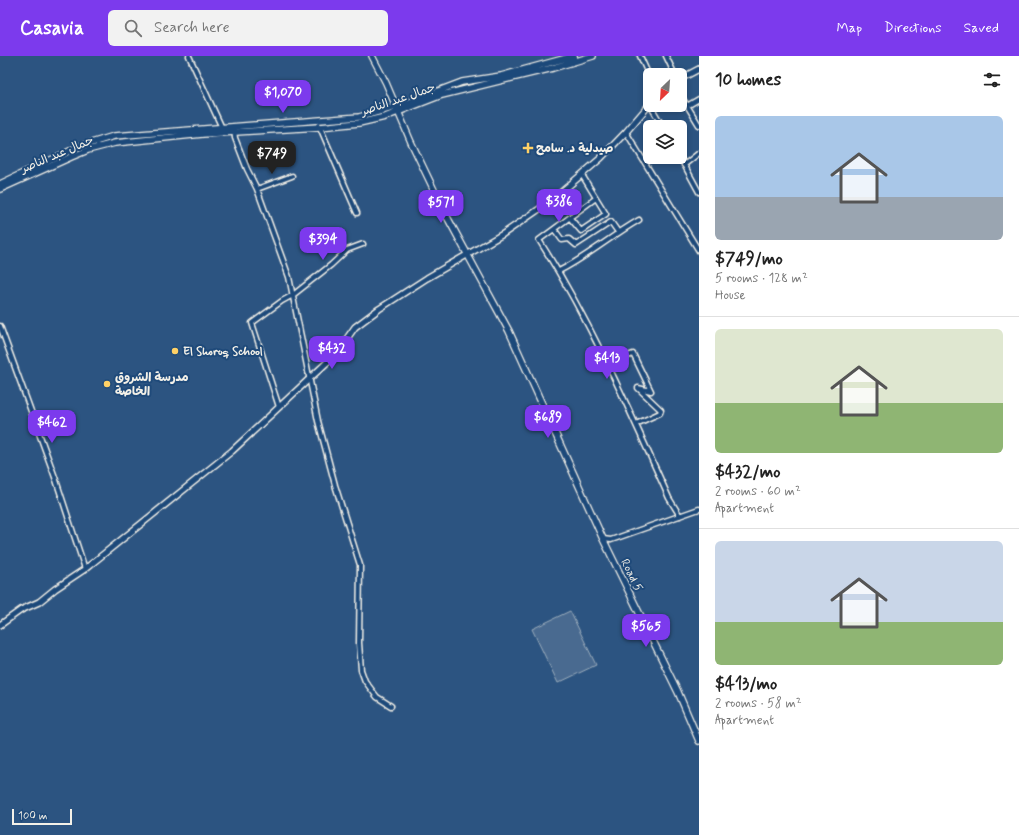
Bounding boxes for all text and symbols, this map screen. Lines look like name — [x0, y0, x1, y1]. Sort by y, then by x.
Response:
search box — [108, 10, 388, 46]
text: Casavia — [20, 16, 84, 41]
icon: search — [122, 17, 144, 39]
text: Search here — [154, 18, 229, 38]
text: Map — [836, 19, 862, 37]
text: Directions — [884, 19, 942, 37]
text: Saved — [964, 19, 999, 37]
north arrow — [643, 68, 687, 112]
map controls — [643, 68, 687, 164]
text: 10 homes — [715, 69, 781, 91]
icon: filters — [981, 69, 1003, 91]
pin: $1,070 — [250, 80, 316, 114]
street label: جمال عبد الناصر — [358, 80, 438, 120]
text: $1,070 — [264, 84, 302, 101]
button: layers — [643, 120, 687, 164]
street label: جمال عبد الناصر — [18, 132, 96, 178]
pin: $749 — [248, 141, 296, 175]
place label: صيدلية د. سامح — [536, 141, 613, 157]
icon: home — [823, 142, 895, 214]
marker: صيدلية د. سامح — [523, 143, 533, 153]
text: $749 — [257, 145, 287, 162]
pin: $386 — [535, 189, 583, 223]
pin: $571 — [417, 190, 465, 224]
text: $386 — [546, 193, 572, 210]
text: $571 — [427, 194, 455, 211]
pin: $394 — [299, 227, 347, 261]
text: $394 — [309, 231, 337, 248]
text: $749/mo — [715, 248, 783, 270]
text: 5 rooms · 128 m² — [715, 270, 808, 287]
text: House — [715, 287, 746, 304]
pin: $432 — [308, 336, 356, 370]
text: $432 — [318, 340, 346, 357]
place label: El Shoroq School — [183, 344, 263, 360]
marker: El Shoroq School — [170, 346, 180, 356]
pin: $413 — [583, 346, 631, 380]
text: $413 — [594, 350, 620, 367]
icon: home — [823, 355, 895, 427]
place label: مدرسة الشروق الخاصة — [115, 370, 189, 400]
marker: مدرسة الشروق الخاصة — [102, 379, 112, 389]
pin: $689 — [524, 405, 572, 439]
text: $689 — [534, 409, 562, 426]
pin: $462 — [28, 410, 76, 444]
text: $462 — [37, 414, 67, 431]
text: $432/mo — [715, 461, 780, 483]
text: 2 rooms · 60 m² — [715, 483, 801, 500]
text: Apartment — [715, 500, 774, 517]
street label: Road 5 — [616, 556, 646, 594]
icon: home — [823, 567, 895, 639]
pin: $565 — [622, 614, 670, 648]
text: $565 — [631, 618, 661, 635]
text: $413/mo — [715, 673, 777, 695]
text: 2 rooms · 58 m² — [715, 695, 802, 712]
text: Apartment — [715, 712, 774, 729]
scale bar — [12, 807, 72, 826]
text: 100 m — [18, 809, 48, 823]

